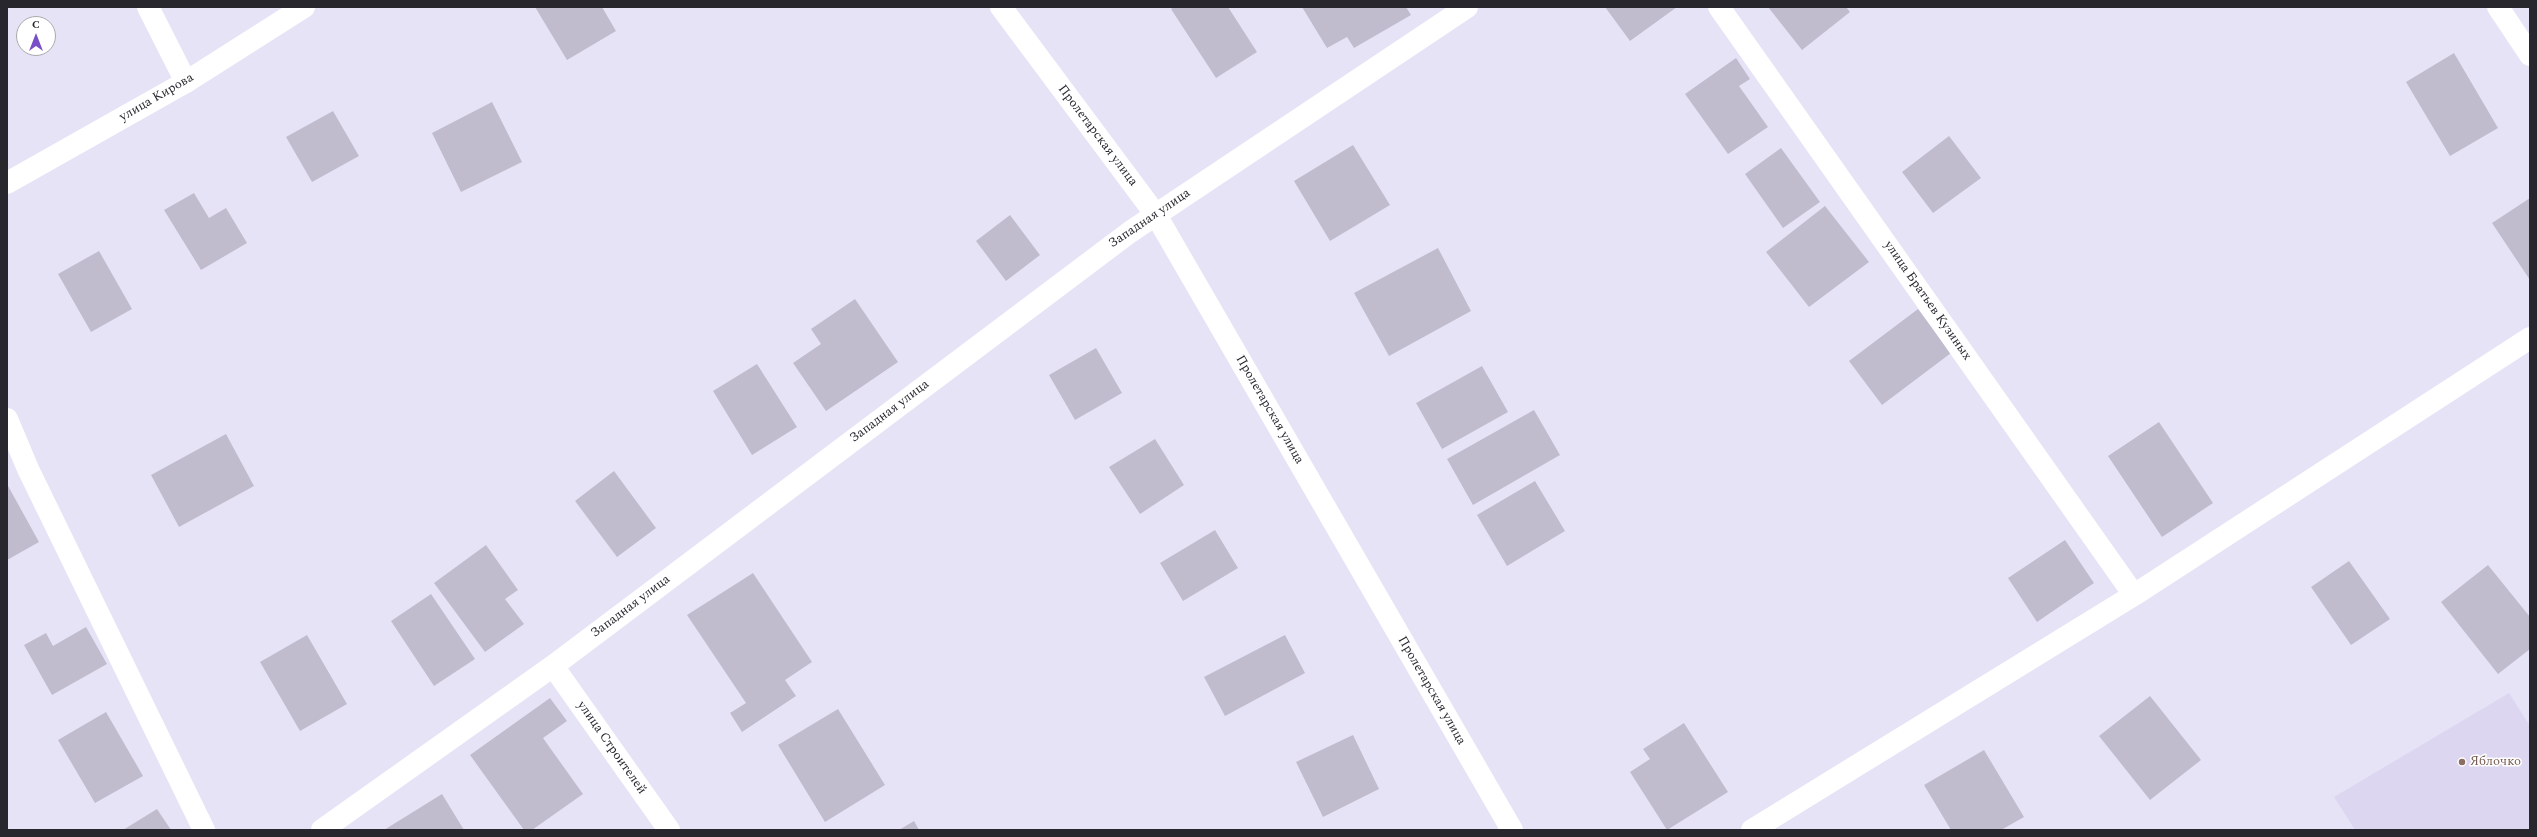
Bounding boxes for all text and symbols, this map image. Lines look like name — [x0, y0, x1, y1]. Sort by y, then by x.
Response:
north arrow — [16, 16, 56, 56]
text: С — [32, 16, 40, 33]
street label: улица Кирова — [117, 70, 197, 126]
street label: Пролетарская улица — [1054, 82, 1140, 190]
street label: Западная улица — [1106, 186, 1194, 252]
street label: улица Братьев Кузиных — [1880, 238, 1974, 364]
street label: Пролетарская улица — [1232, 353, 1306, 467]
street label: Западная улица — [847, 377, 933, 447]
street label: Западная улица — [588, 572, 674, 642]
street label: Пролетарская улица — [1394, 634, 1468, 748]
street label: улица Строителей — [573, 698, 649, 798]
place label: Яблочко — [2470, 754, 2521, 770]
marker: Яблочко — [2457, 757, 2467, 767]

